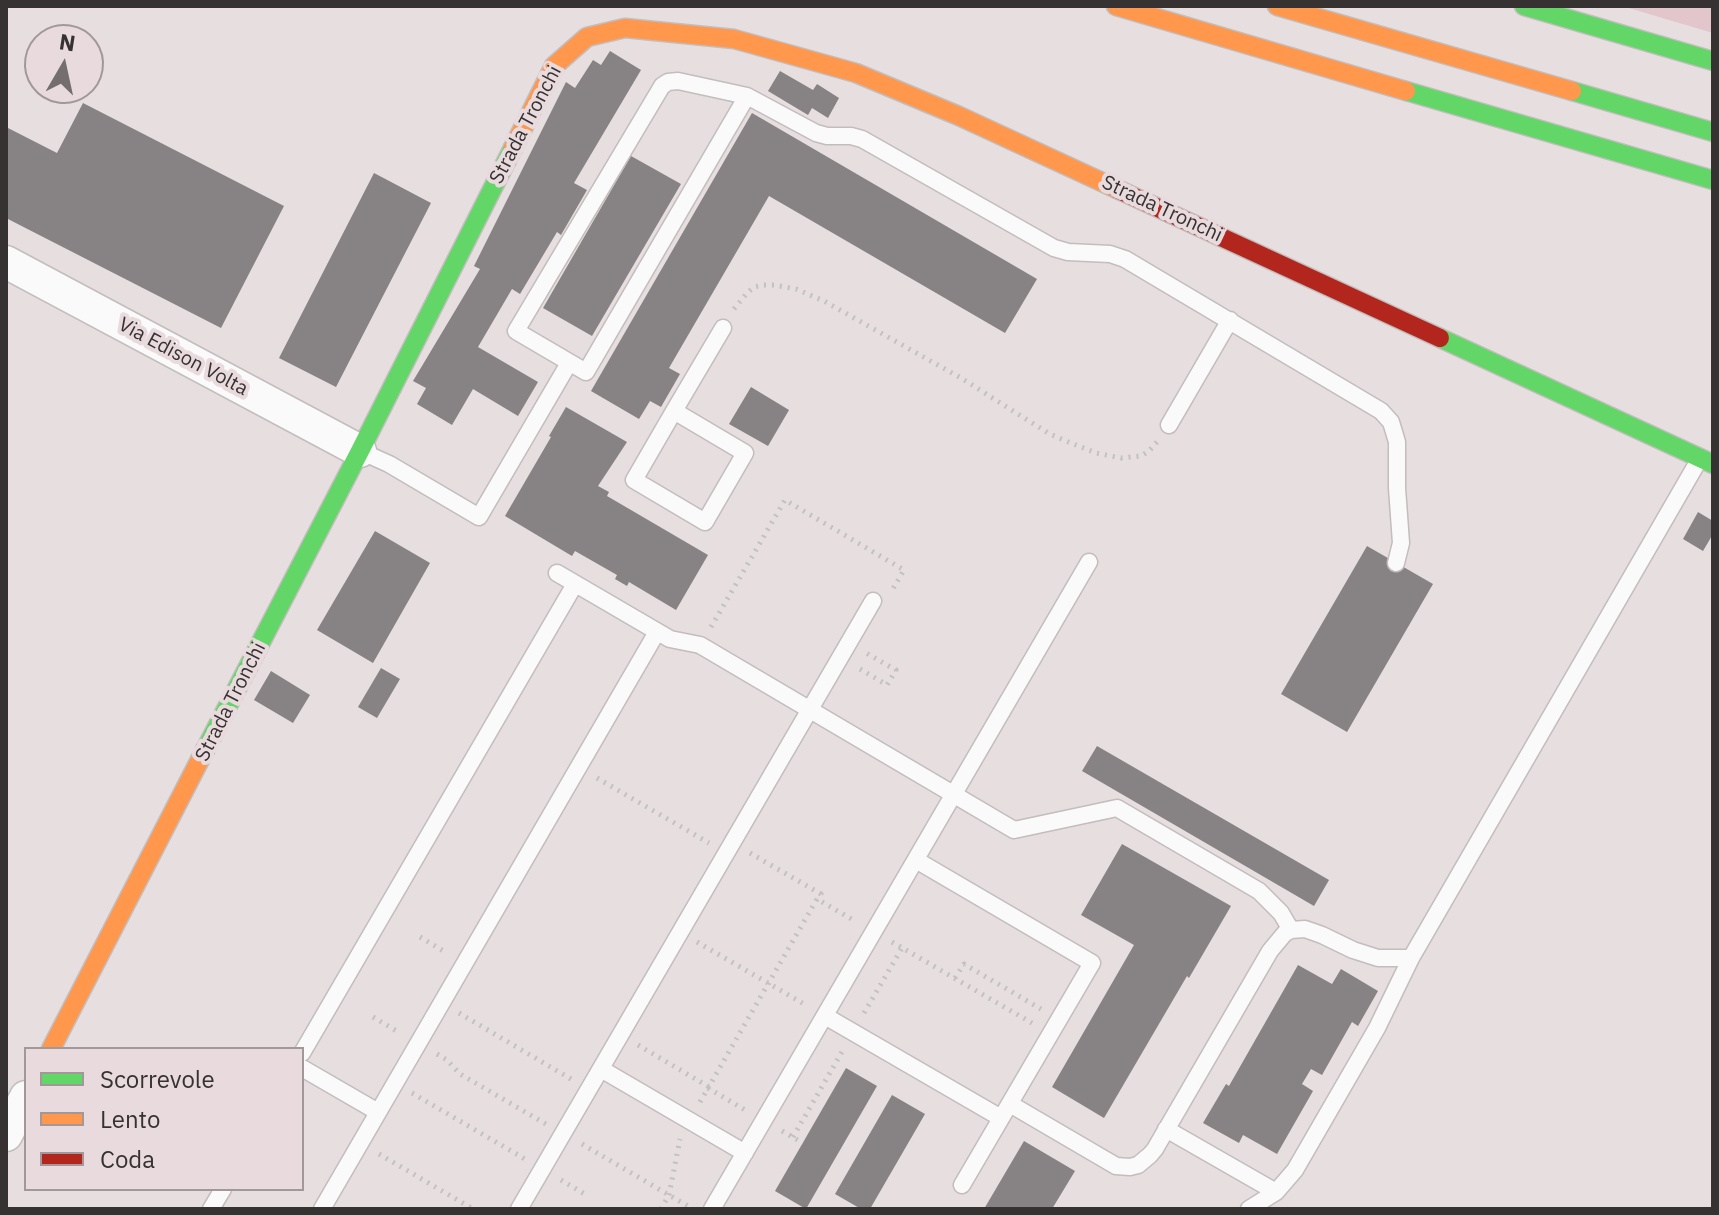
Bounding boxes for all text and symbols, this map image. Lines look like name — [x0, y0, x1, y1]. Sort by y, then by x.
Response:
north arrow — [24, 24, 104, 104]
text: N — [57, 26, 78, 57]
street label: Strada Tronchi — [485, 62, 567, 188]
street label: Strada Tronchi — [1098, 171, 1226, 247]
street label: Via Edison Volta — [114, 313, 252, 401]
street label: Strada Tronchi — [191, 638, 271, 766]
legend — [24, 1047, 304, 1191]
text: Scorrevole — [100, 1063, 215, 1095]
text: Lento — [100, 1103, 160, 1135]
text: Coda — [100, 1143, 155, 1175]

